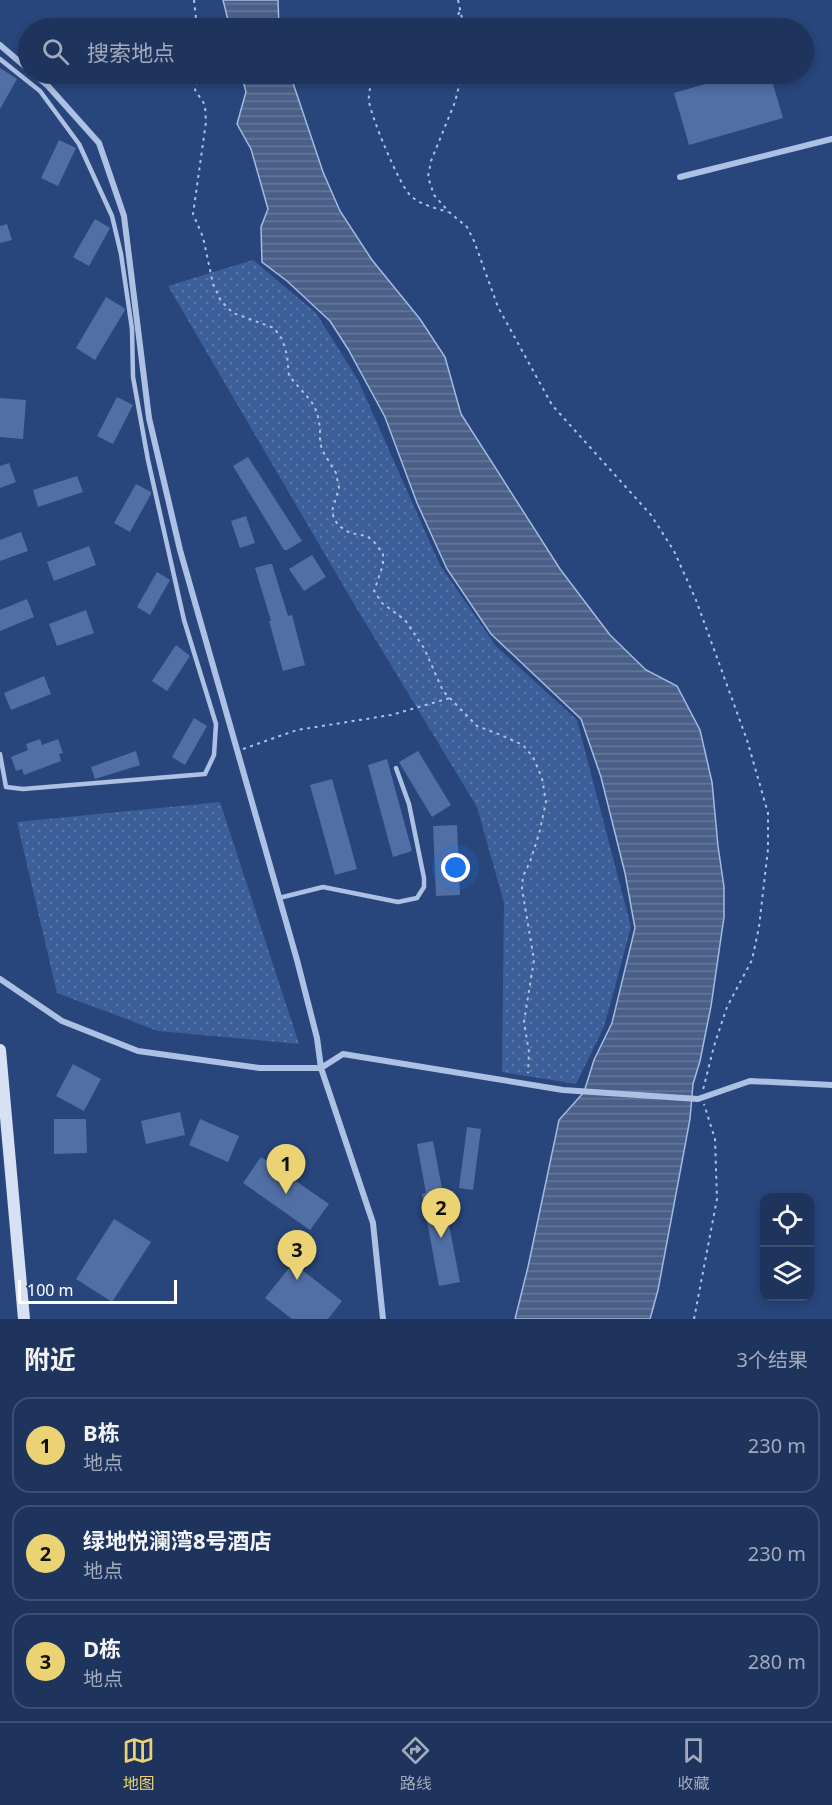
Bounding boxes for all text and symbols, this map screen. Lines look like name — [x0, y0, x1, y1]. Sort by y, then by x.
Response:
search box — [18, 18, 814, 84]
icon: search — [39, 35, 72, 68]
text: 搜索地点 — [87, 37, 175, 67]
your location — [441, 853, 470, 882]
pin: 1 — [266, 1144, 306, 1194]
pin: 2 — [422, 1188, 460, 1238]
map controls — [760, 1193, 814, 1301]
button: locate — [760, 1193, 814, 1247]
pin: 3 — [278, 1230, 316, 1280]
button: layers — [760, 1247, 814, 1301]
scale bar — [18, 1277, 177, 1304]
text: 100 m — [27, 1279, 74, 1301]
text: 附近 — [24, 1341, 76, 1377]
text: 3个结果 — [737, 1346, 808, 1373]
text: B栋 — [83, 1417, 120, 1447]
text: 1 — [40, 1432, 51, 1459]
text: 230 m — [748, 1432, 806, 1459]
text: 地点 — [83, 1449, 123, 1476]
text: 绿地悦澜湾8号酒店 — [83, 1525, 272, 1555]
text: 2 — [40, 1540, 51, 1567]
text: 230 m — [748, 1540, 806, 1567]
text: 地点 — [83, 1557, 123, 1584]
text: D栋 — [83, 1633, 121, 1663]
text: 3 — [40, 1648, 51, 1675]
text: 280 m — [748, 1648, 806, 1675]
text: 地点 — [83, 1665, 123, 1692]
tab: 地图 — [122, 1734, 155, 1794]
tab: 路线 — [399, 1734, 432, 1794]
tab: 收藏 — [677, 1734, 710, 1794]

